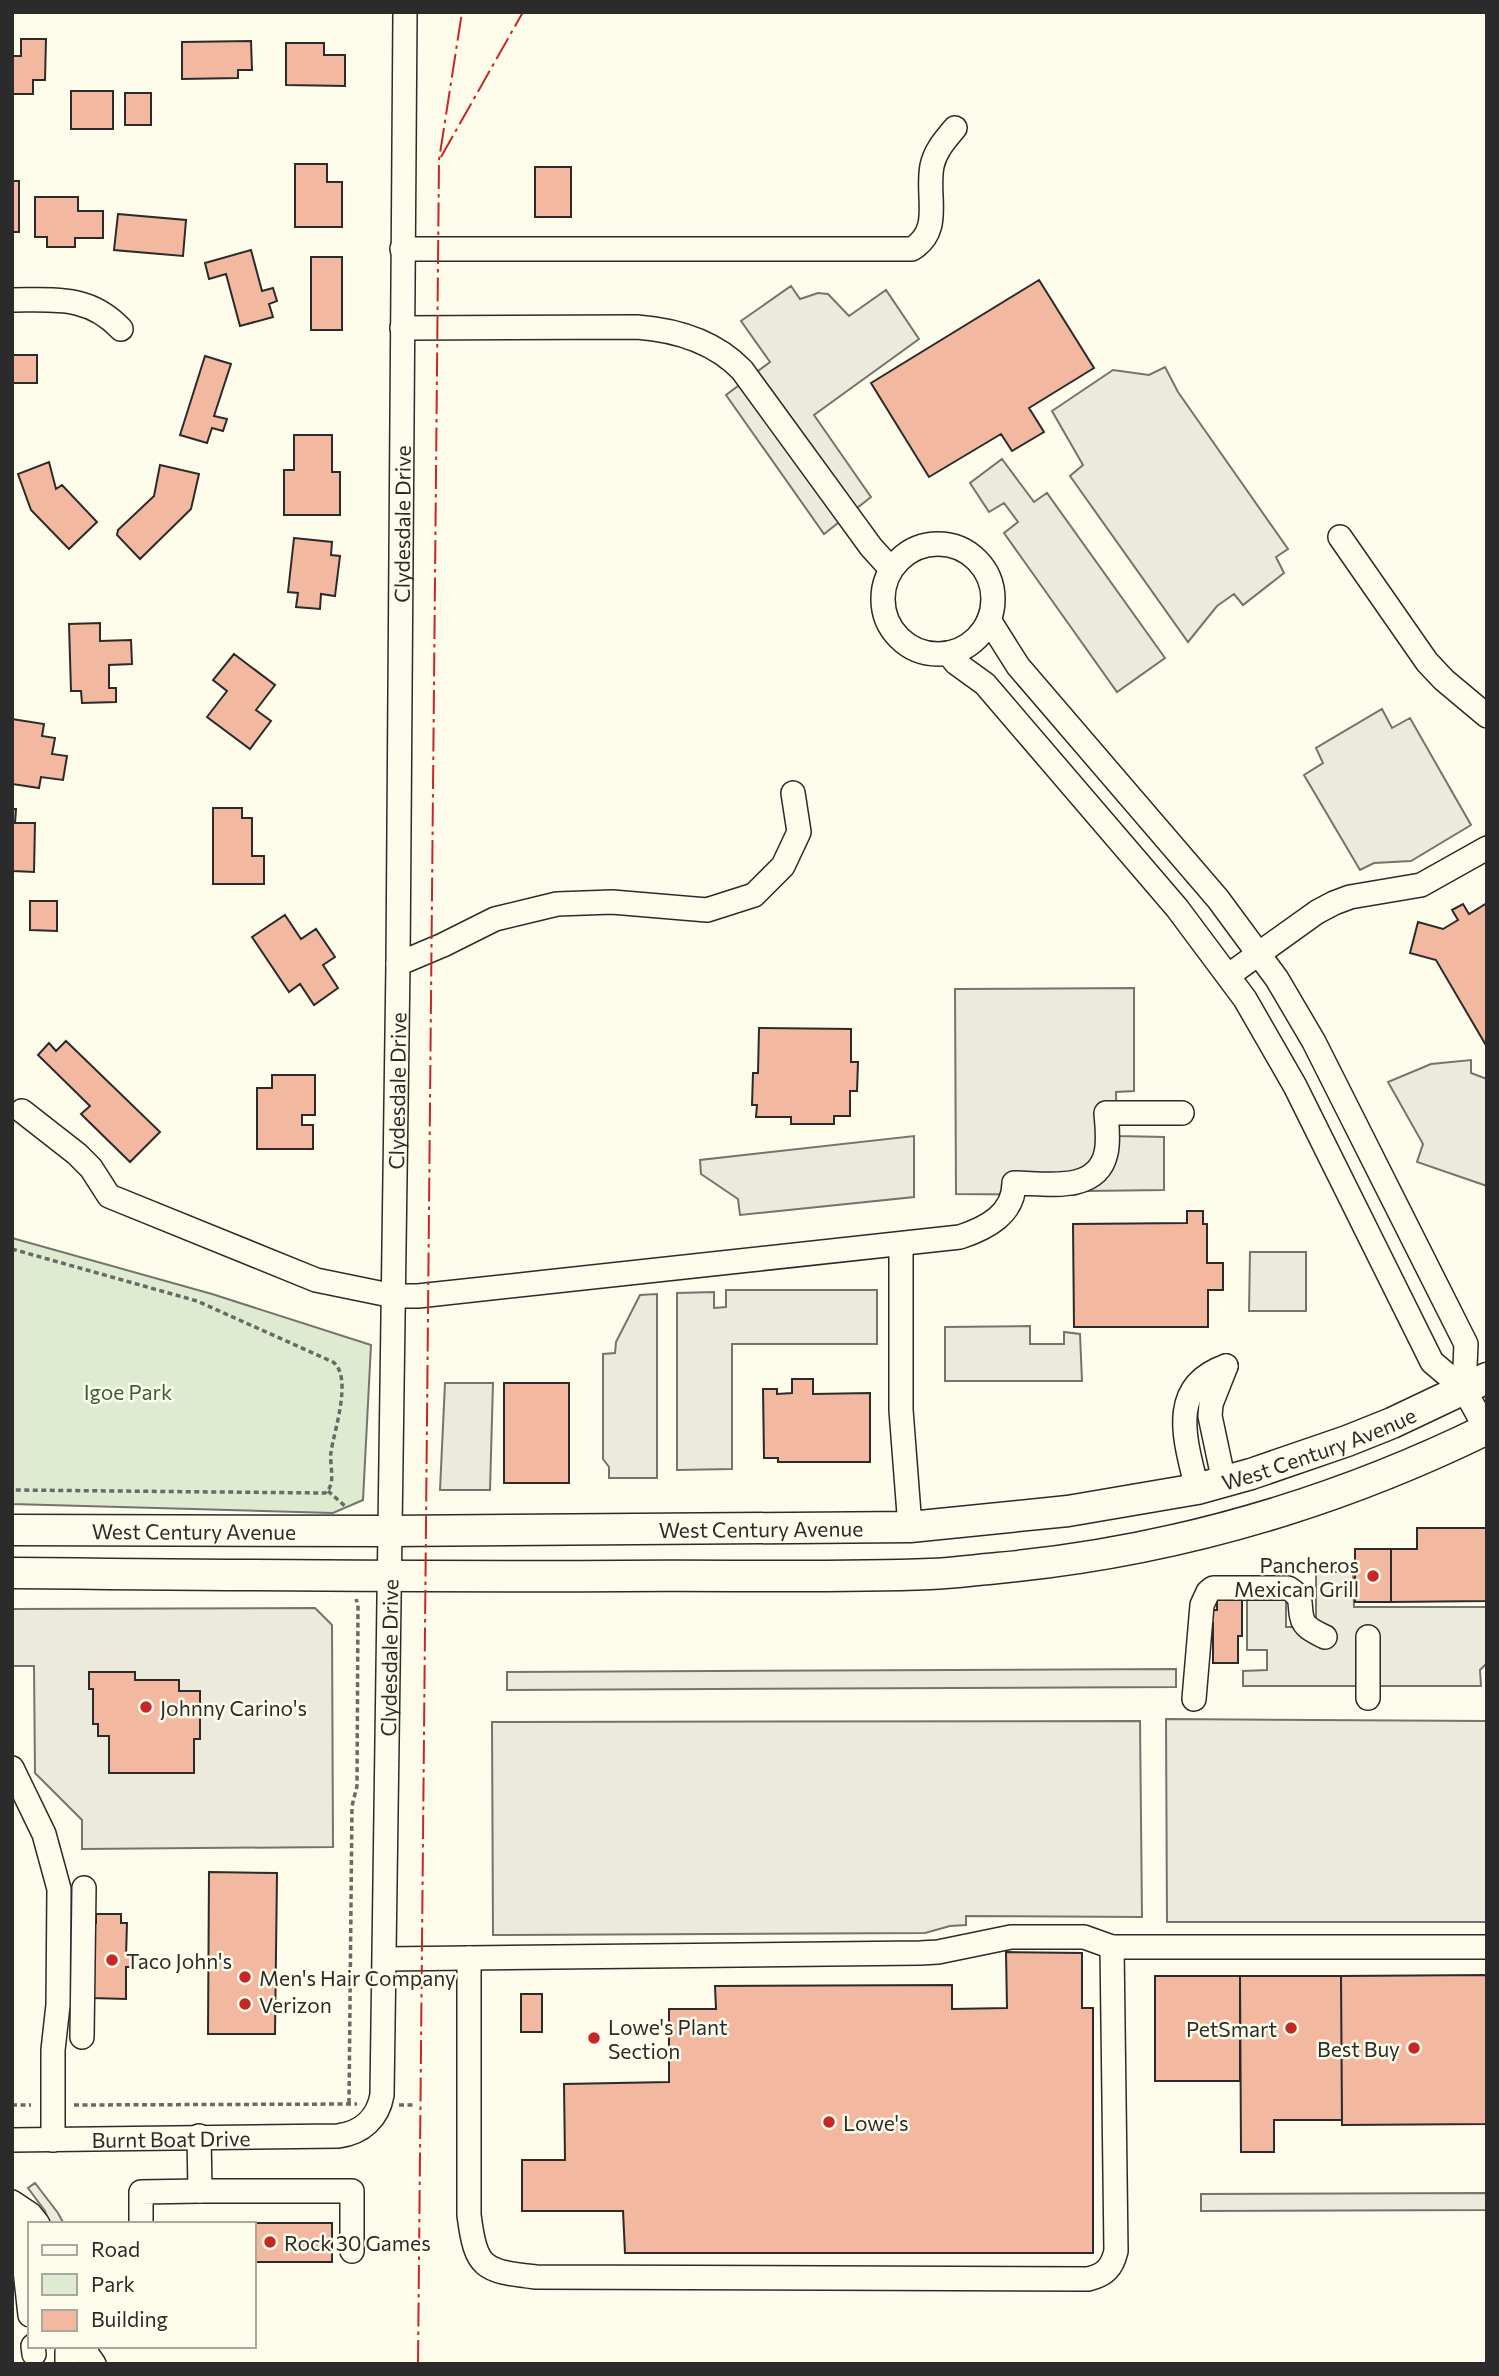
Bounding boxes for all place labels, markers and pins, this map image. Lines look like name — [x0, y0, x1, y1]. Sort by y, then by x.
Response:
place label: Pancheros Mexican Grill — [1234, 1552, 1359, 1601]
marker: Pancheros Mexican Grill — [1365, 1568, 1381, 1584]
place label: Johnny Carino's — [160, 1695, 307, 1720]
marker: Johnny Carino's — [138, 1699, 154, 1715]
place label: Taco John's — [126, 1948, 232, 1973]
marker: Taco John's — [104, 1952, 120, 1968]
place label: Men's Hair Company — [259, 1965, 456, 1990]
marker: Men's Hair Company — [237, 1969, 253, 1985]
place label: Verizon — [259, 1992, 332, 2017]
marker: Verizon — [237, 1996, 253, 2012]
place label: Lowe's Plant Section — [608, 2014, 728, 2063]
place label: PetSmart — [1186, 2016, 1277, 2041]
marker: PetSmart — [1283, 2020, 1299, 2036]
marker: Lowe's Plant Section — [586, 2030, 602, 2046]
place label: Best Buy — [1317, 2036, 1400, 2061]
marker: Best Buy — [1406, 2040, 1422, 2056]
place label: Lowe's — [843, 2110, 909, 2135]
marker: Lowe's — [821, 2114, 837, 2130]
place label: Rock 30 Games — [284, 2230, 431, 2255]
marker: Rock 30 Games — [262, 2234, 278, 2250]

